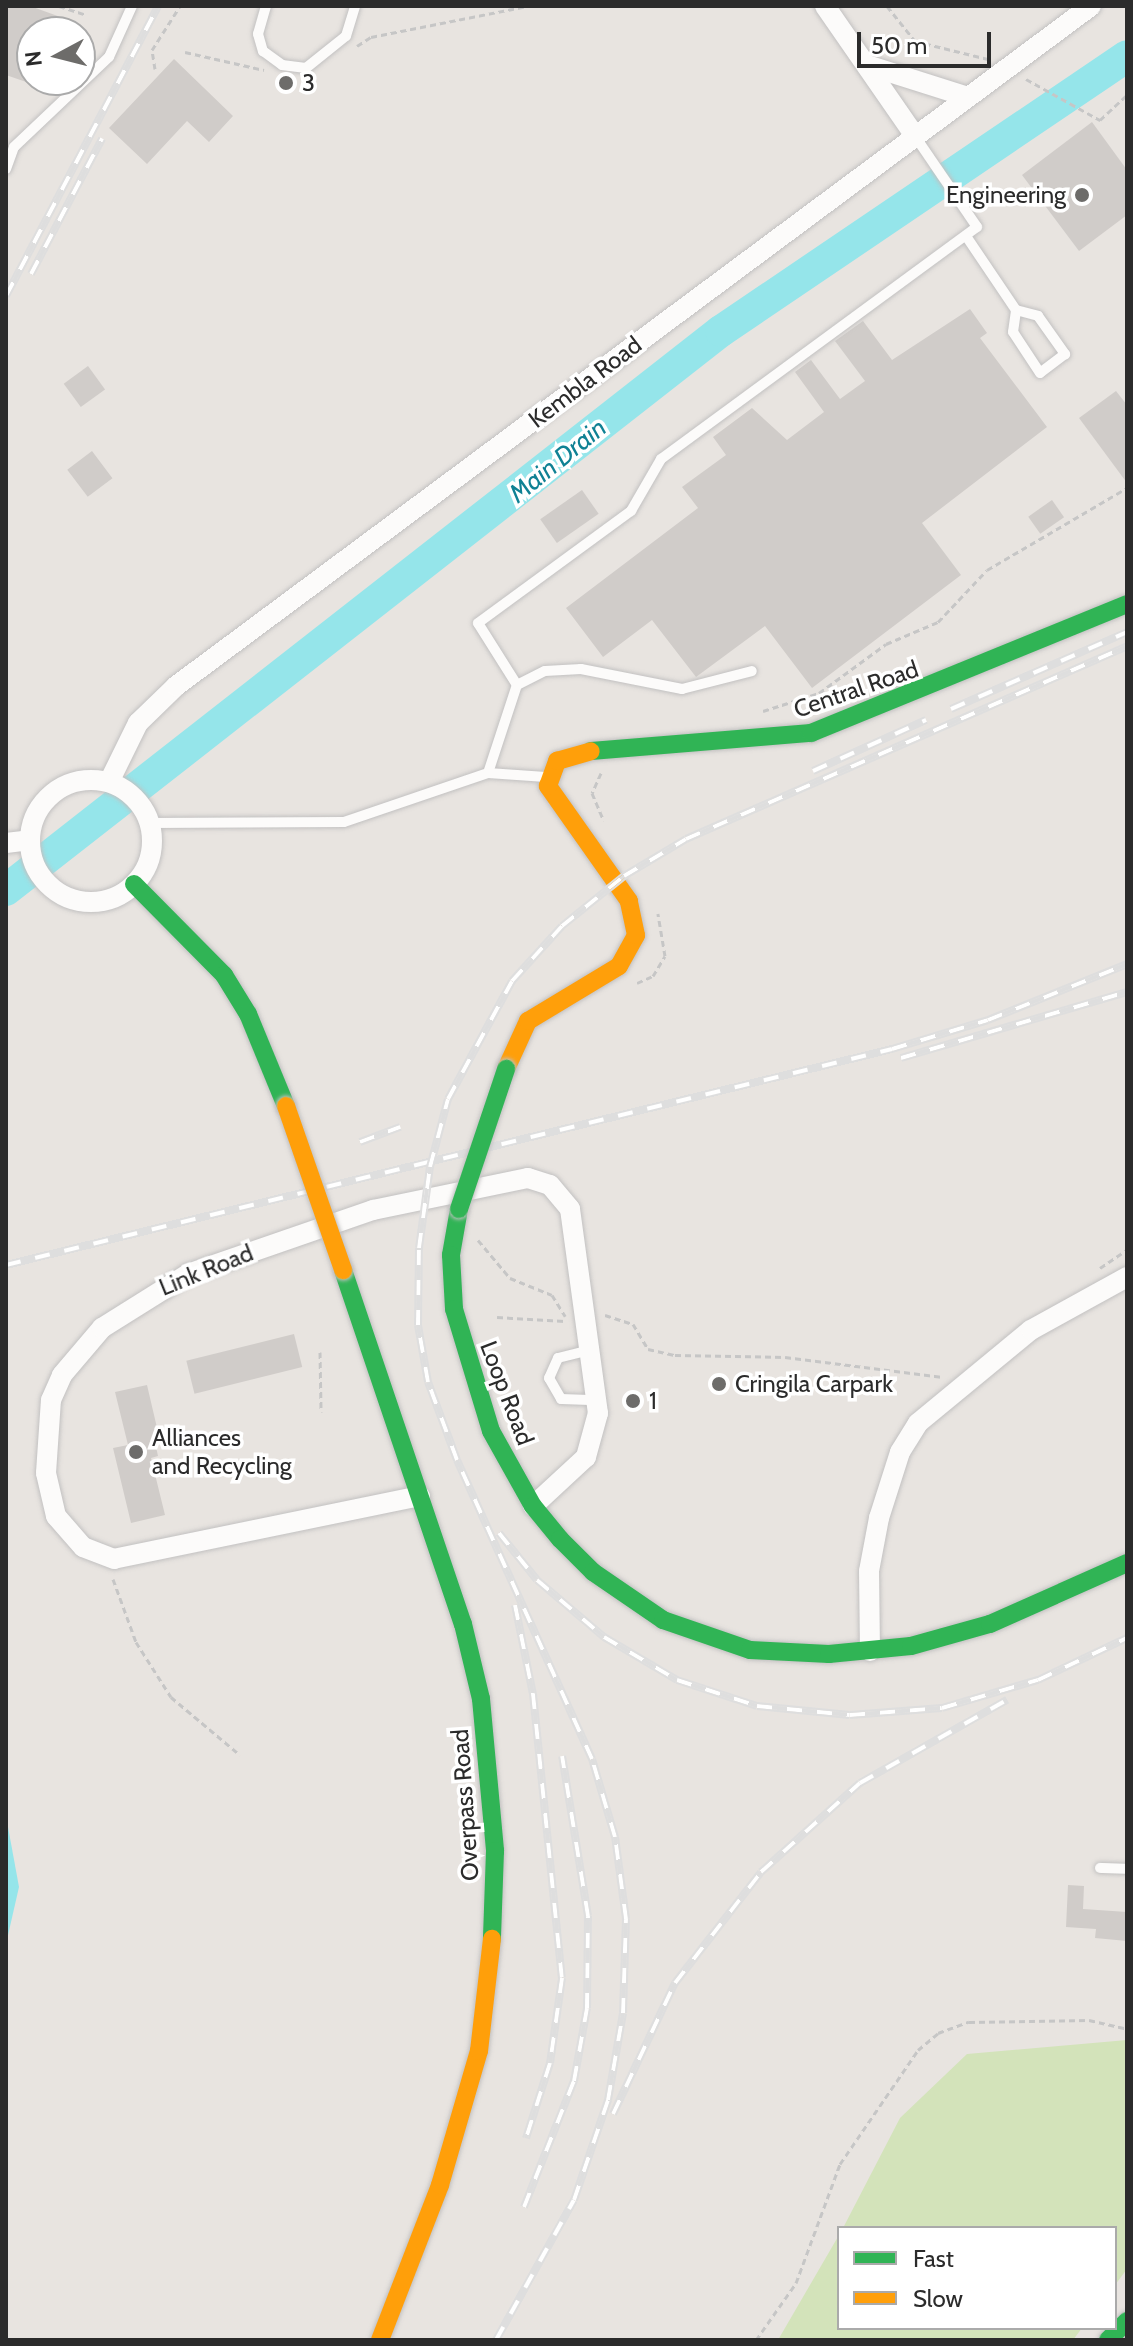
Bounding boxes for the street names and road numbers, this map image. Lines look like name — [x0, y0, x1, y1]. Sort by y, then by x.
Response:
street label: Kembla Road — [523, 330, 647, 434]
street label: Central Road — [790, 654, 922, 724]
street label: Link Road — [155, 1238, 257, 1302]
street label: Loop Road — [474, 1337, 540, 1449]
street label: Overpass Road — [445, 1728, 485, 1882]

